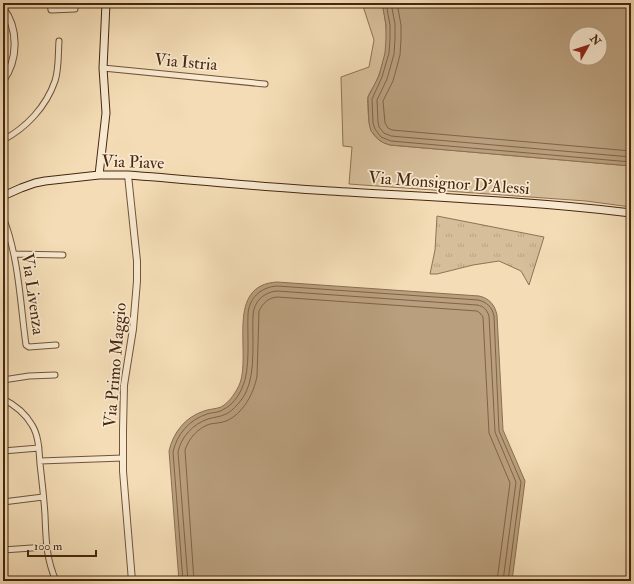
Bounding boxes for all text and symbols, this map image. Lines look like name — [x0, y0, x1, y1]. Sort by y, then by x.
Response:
north arrow — [568, 26, 608, 66]
text: N — [587, 31, 604, 49]
street label: Via Istria — [154, 49, 219, 75]
street label: Via Piave — [101, 150, 165, 174]
street label: Via Monsignor D'Alessi — [368, 167, 531, 199]
street label: Via Livenza — [17, 252, 49, 337]
street label: Via Primo Maggio — [99, 302, 131, 428]
scale bar — [28, 532, 96, 558]
text: 100 m — [34, 539, 63, 554]

